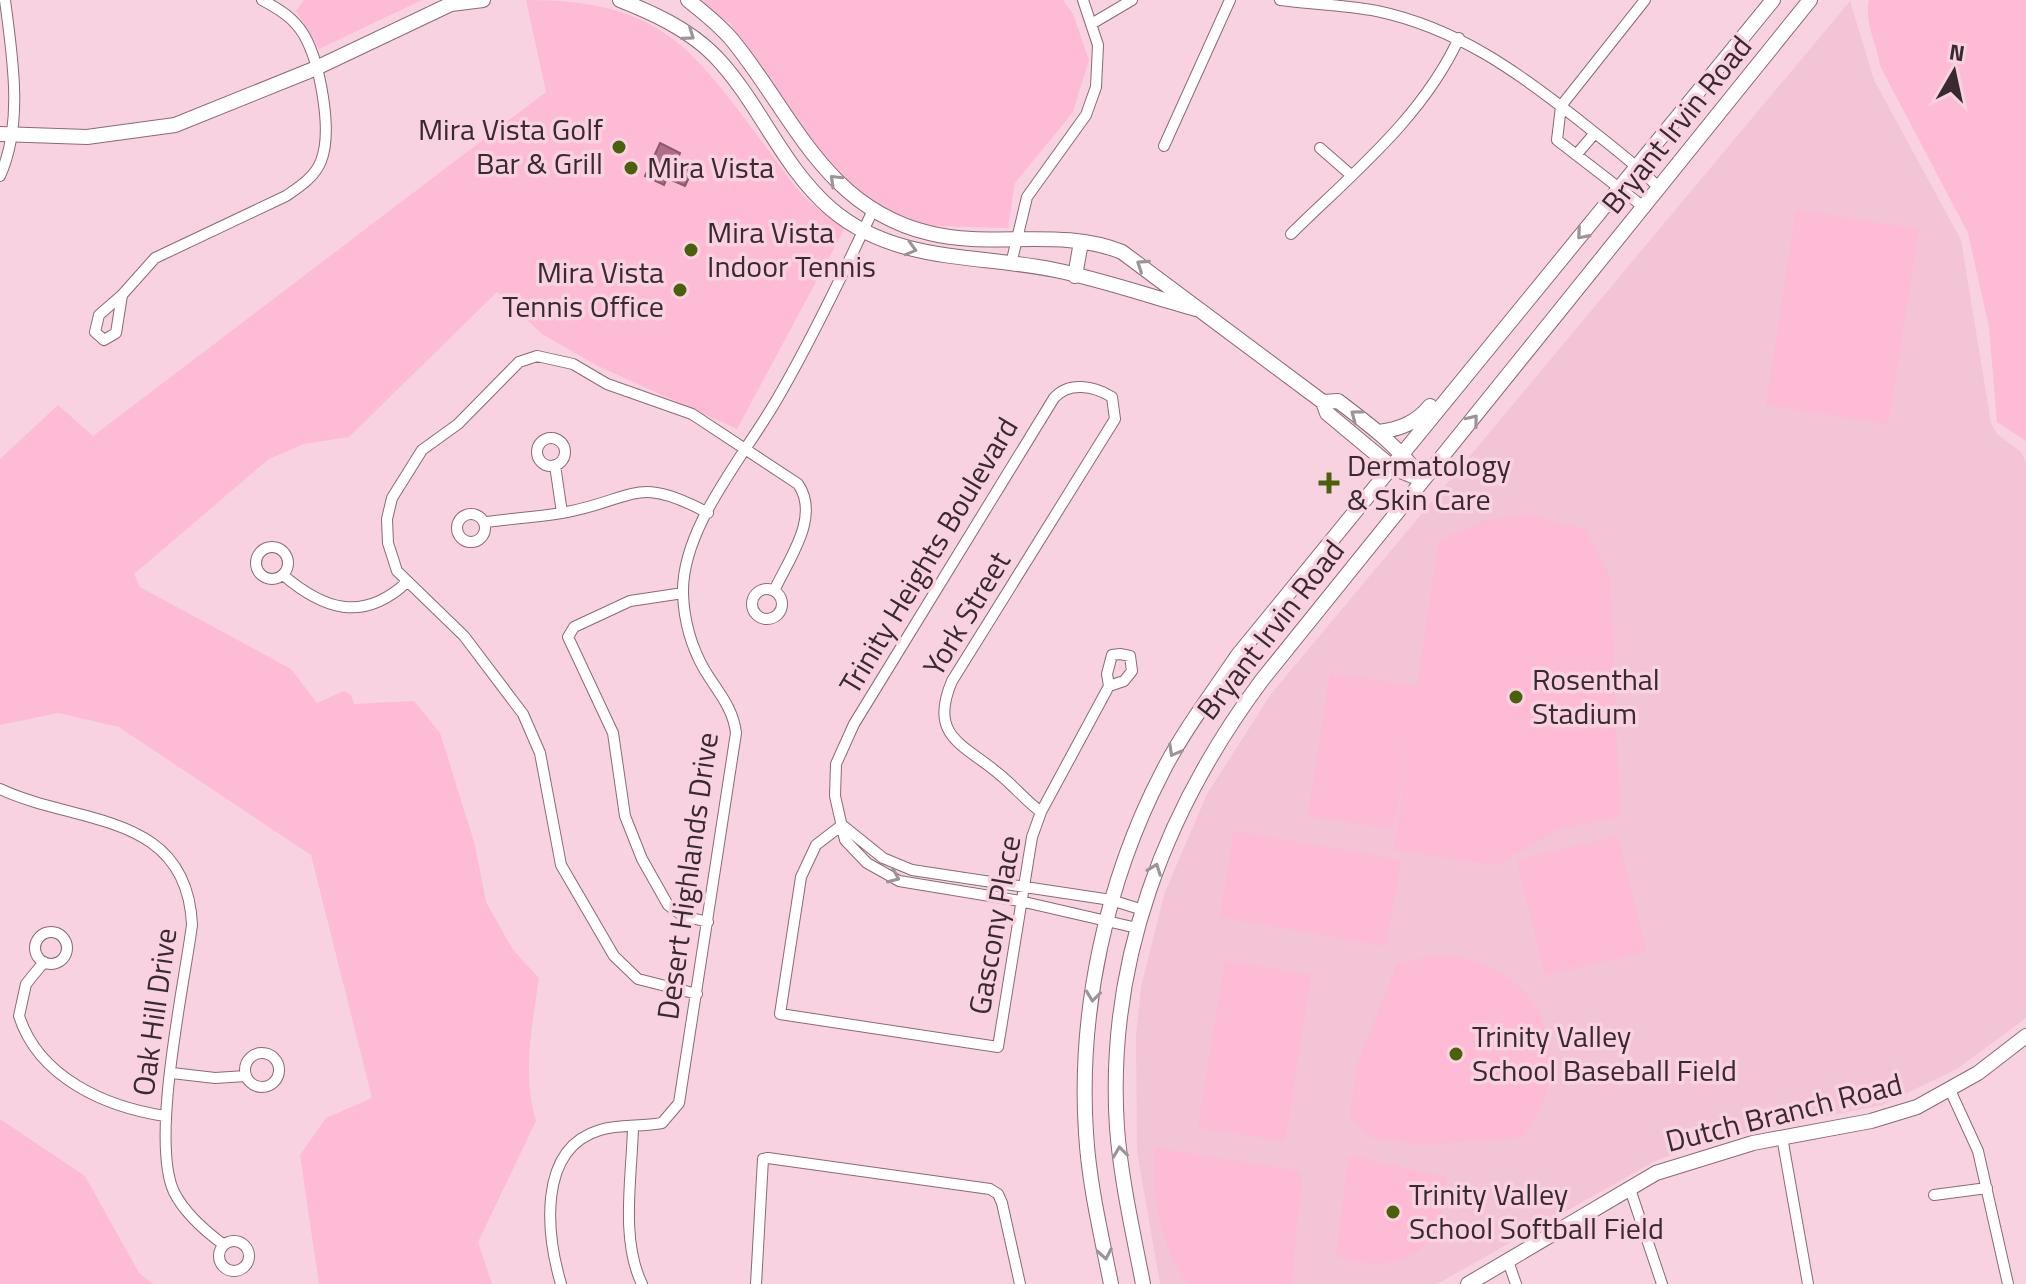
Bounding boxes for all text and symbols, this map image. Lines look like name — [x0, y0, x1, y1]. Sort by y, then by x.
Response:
street label: Bryant Irvin Road — [1590, 25, 1763, 223]
one-way arrow — [681, 26, 695, 40]
north arrow — [1914, 32, 1994, 112]
text: N — [1947, 34, 1967, 70]
place label: Mira Vista Golf Bar & Grill — [418, 106, 603, 186]
marker: Mira Vista Golf Bar & Grill — [610, 138, 628, 156]
place label: Mira Vista — [647, 144, 774, 190]
marker: Mira Vista — [622, 159, 640, 177]
one-way arrow — [830, 175, 844, 189]
place label: Mira Vista Indoor Tennis — [707, 209, 876, 289]
one-way arrow — [1577, 224, 1592, 239]
one-way arrow — [904, 240, 918, 257]
marker: Mira Vista Indoor Tennis — [682, 241, 700, 259]
place label: Mira Vista Tennis Office — [502, 249, 664, 329]
one-way arrow — [1136, 259, 1150, 274]
marker: Mira Vista Tennis Office — [671, 281, 689, 299]
street label: Trinity Heights Boulevard — [827, 408, 1029, 703]
one-way arrow — [1350, 410, 1365, 425]
one-way arrow — [1463, 415, 1478, 429]
place label: Dermatology & Skin Care — [1347, 442, 1511, 522]
marker: Dermatology & Skin Care — [1318, 472, 1340, 494]
street label: Bryant Irvin Road — [1185, 529, 1355, 729]
street label: York Street — [911, 542, 1022, 685]
place label: Rosenthal Stadium — [1532, 656, 1660, 736]
marker: Rosenthal Stadium — [1507, 688, 1525, 706]
street label: Desert Highlands Drive — [644, 729, 730, 1022]
one-way arrow — [1168, 742, 1184, 757]
street label: Gascony Place — [956, 832, 1032, 1018]
one-way arrow — [1145, 863, 1162, 877]
one-way arrow — [886, 867, 900, 884]
street label: Oak Hill Drive — [119, 925, 189, 1099]
one-way arrow — [1085, 989, 1102, 1003]
place label: Trinity Valley School Baseball Field — [1472, 1013, 1737, 1093]
marker: Trinity Valley School Baseball Field — [1447, 1045, 1465, 1063]
street label: Dutch Branch Road — [1661, 1060, 1907, 1164]
one-way arrow — [1112, 1145, 1129, 1159]
place label: Trinity Valley School Softball Field — [1409, 1171, 1664, 1251]
marker: Trinity Valley School Softball Field — [1384, 1203, 1402, 1221]
one-way arrow — [1096, 1247, 1113, 1260]

